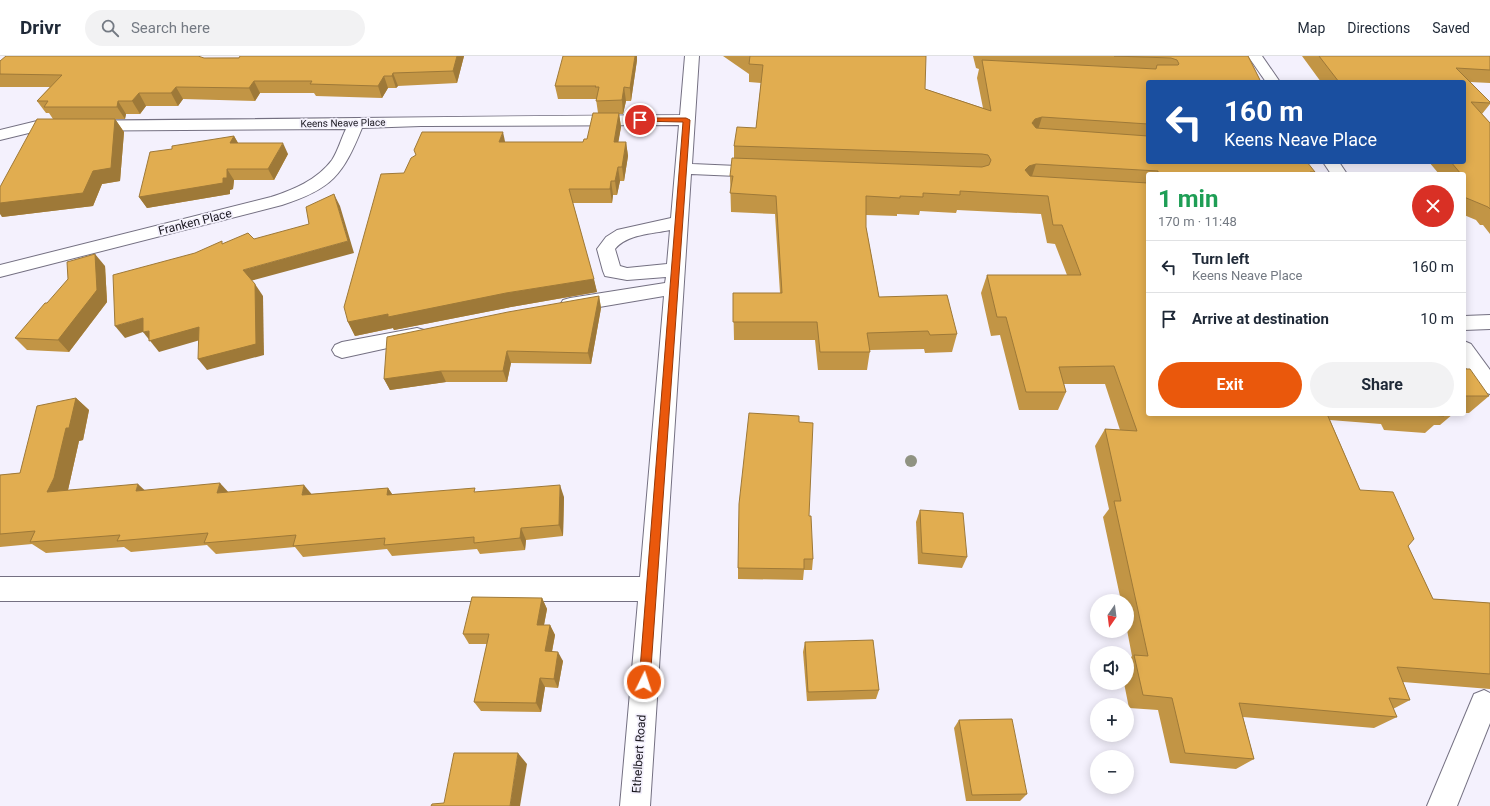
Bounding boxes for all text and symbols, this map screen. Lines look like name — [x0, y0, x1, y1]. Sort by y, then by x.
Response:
search box — [85, 10, 365, 46]
text: Drivr — [20, 16, 61, 39]
icon: search — [99, 17, 121, 39]
text: Search here — [131, 19, 210, 37]
text: Map — [1298, 20, 1325, 36]
text: Directions — [1347, 20, 1410, 36]
text: Saved — [1432, 20, 1470, 36]
text: 160 m — [1224, 95, 1303, 128]
icon: left — [1158, 96, 1210, 148]
pin — [623, 103, 657, 137]
icon: arrive — [629, 109, 651, 131]
street label: Keens Neave Place — [300, 117, 386, 129]
text: Keens Neave Place — [1224, 129, 1377, 150]
text: 1 min — [1158, 185, 1218, 213]
button: close — [1412, 185, 1454, 227]
street label: Franken Place — [157, 206, 233, 238]
text: 170 m · 11:48 — [1158, 214, 1237, 229]
text: Turn left — [1192, 250, 1249, 268]
icon: left — [1158, 256, 1180, 278]
text: 160 m — [1412, 258, 1454, 276]
text: Keens Neave Place — [1192, 268, 1303, 283]
icon: arrive — [1158, 308, 1180, 330]
text: Arrive at destination — [1192, 310, 1329, 328]
text: 10 m — [1420, 310, 1454, 328]
button: Exit — [1158, 362, 1302, 408]
button: Share — [1310, 362, 1454, 408]
north arrow — [1090, 594, 1134, 638]
map controls — [1090, 594, 1134, 794]
button: sound — [1090, 646, 1134, 690]
position arrow — [623, 661, 665, 703]
button: + — [1090, 698, 1134, 742]
street label: Ethelbert Road — [629, 714, 649, 794]
button: − — [1090, 750, 1134, 794]

